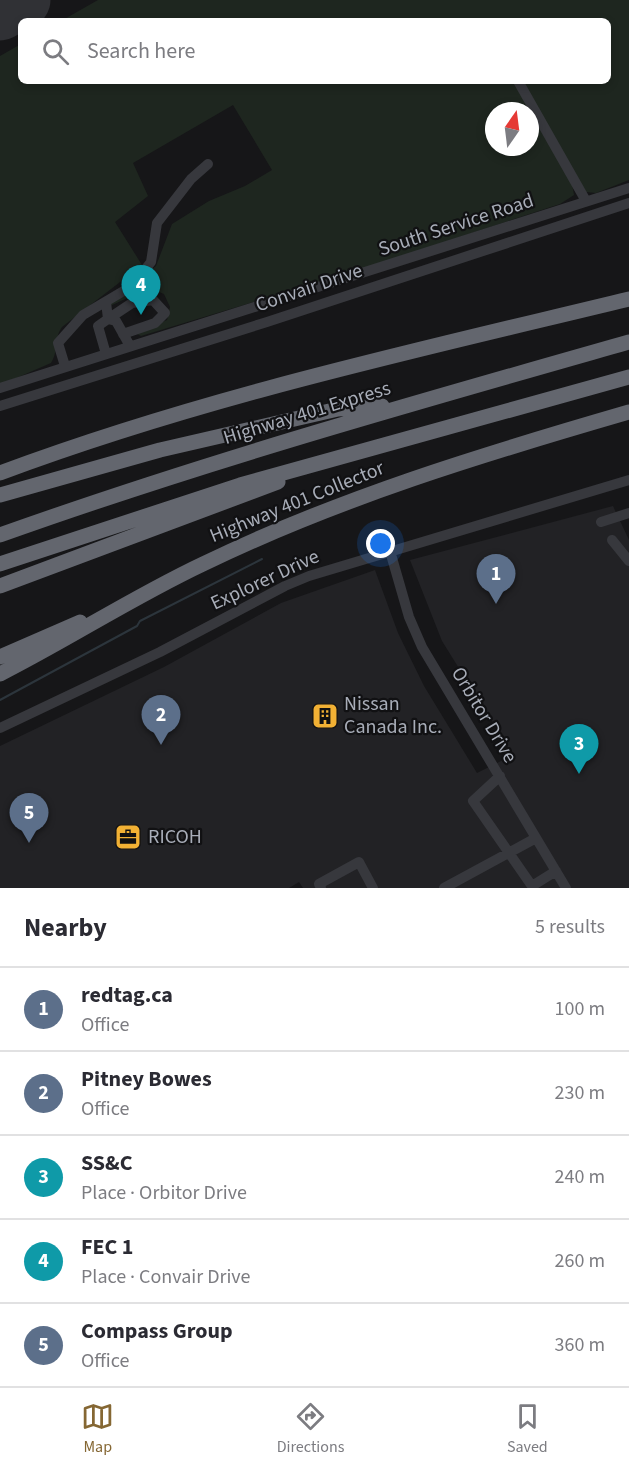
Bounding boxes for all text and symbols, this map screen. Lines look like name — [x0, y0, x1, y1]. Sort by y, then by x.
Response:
search box — [18, 18, 611, 84]
icon: search — [39, 35, 72, 68]
text: Search here — [87, 35, 195, 67]
north arrow — [485, 102, 539, 156]
street label: South Service Road — [375, 187, 537, 263]
street label: Convair Drive — [252, 257, 366, 319]
pin: 4 — [122, 266, 160, 315]
street label: Highway 401 Express — [220, 374, 394, 452]
street label: Highway 401 Collector — [206, 454, 388, 550]
your location — [366, 529, 395, 558]
street label: Explorer Drive — [206, 543, 324, 617]
pin: 1 — [476, 554, 516, 604]
street label: Orbitor Drive — [444, 662, 524, 768]
place label: Nissan Canada Inc. — [344, 690, 442, 741]
pin: 2 — [142, 696, 180, 745]
building icon: Nissan Canada Inc. — [310, 701, 340, 731]
pin: 3 — [560, 724, 598, 774]
pin: 5 — [9, 794, 48, 843]
office icon: RICOH — [113, 822, 143, 852]
place label: RICOH — [148, 823, 202, 851]
text: Nearby — [24, 909, 107, 946]
text: 5 results — [535, 913, 605, 941]
text: redtag.ca — [81, 979, 173, 1011]
text: 1 — [38, 995, 49, 1023]
text: 100 m — [555, 995, 605, 1023]
text: Office — [81, 1011, 129, 1039]
text: Pitney Bowes — [81, 1063, 212, 1095]
text: 2 — [38, 1079, 49, 1107]
text: 230 m — [555, 1079, 605, 1107]
text: Office — [81, 1095, 129, 1123]
text: SS&C — [81, 1147, 133, 1179]
text: 3 — [38, 1163, 49, 1191]
text: 240 m — [555, 1163, 605, 1191]
text: Place · Orbitor Drive — [81, 1179, 247, 1207]
text: FEC 1 — [81, 1231, 133, 1263]
text: 4 — [38, 1247, 49, 1275]
text: 260 m — [555, 1247, 605, 1275]
text: Place · Convair Drive — [81, 1263, 251, 1291]
text: Compass Group — [81, 1315, 233, 1347]
text: 5 — [38, 1331, 49, 1359]
text: 360 m — [555, 1331, 605, 1359]
text: Office — [81, 1347, 129, 1375]
tab: Map — [81, 1400, 114, 1458]
tab: Directions — [277, 1400, 344, 1458]
tab: Saved — [507, 1400, 548, 1458]

